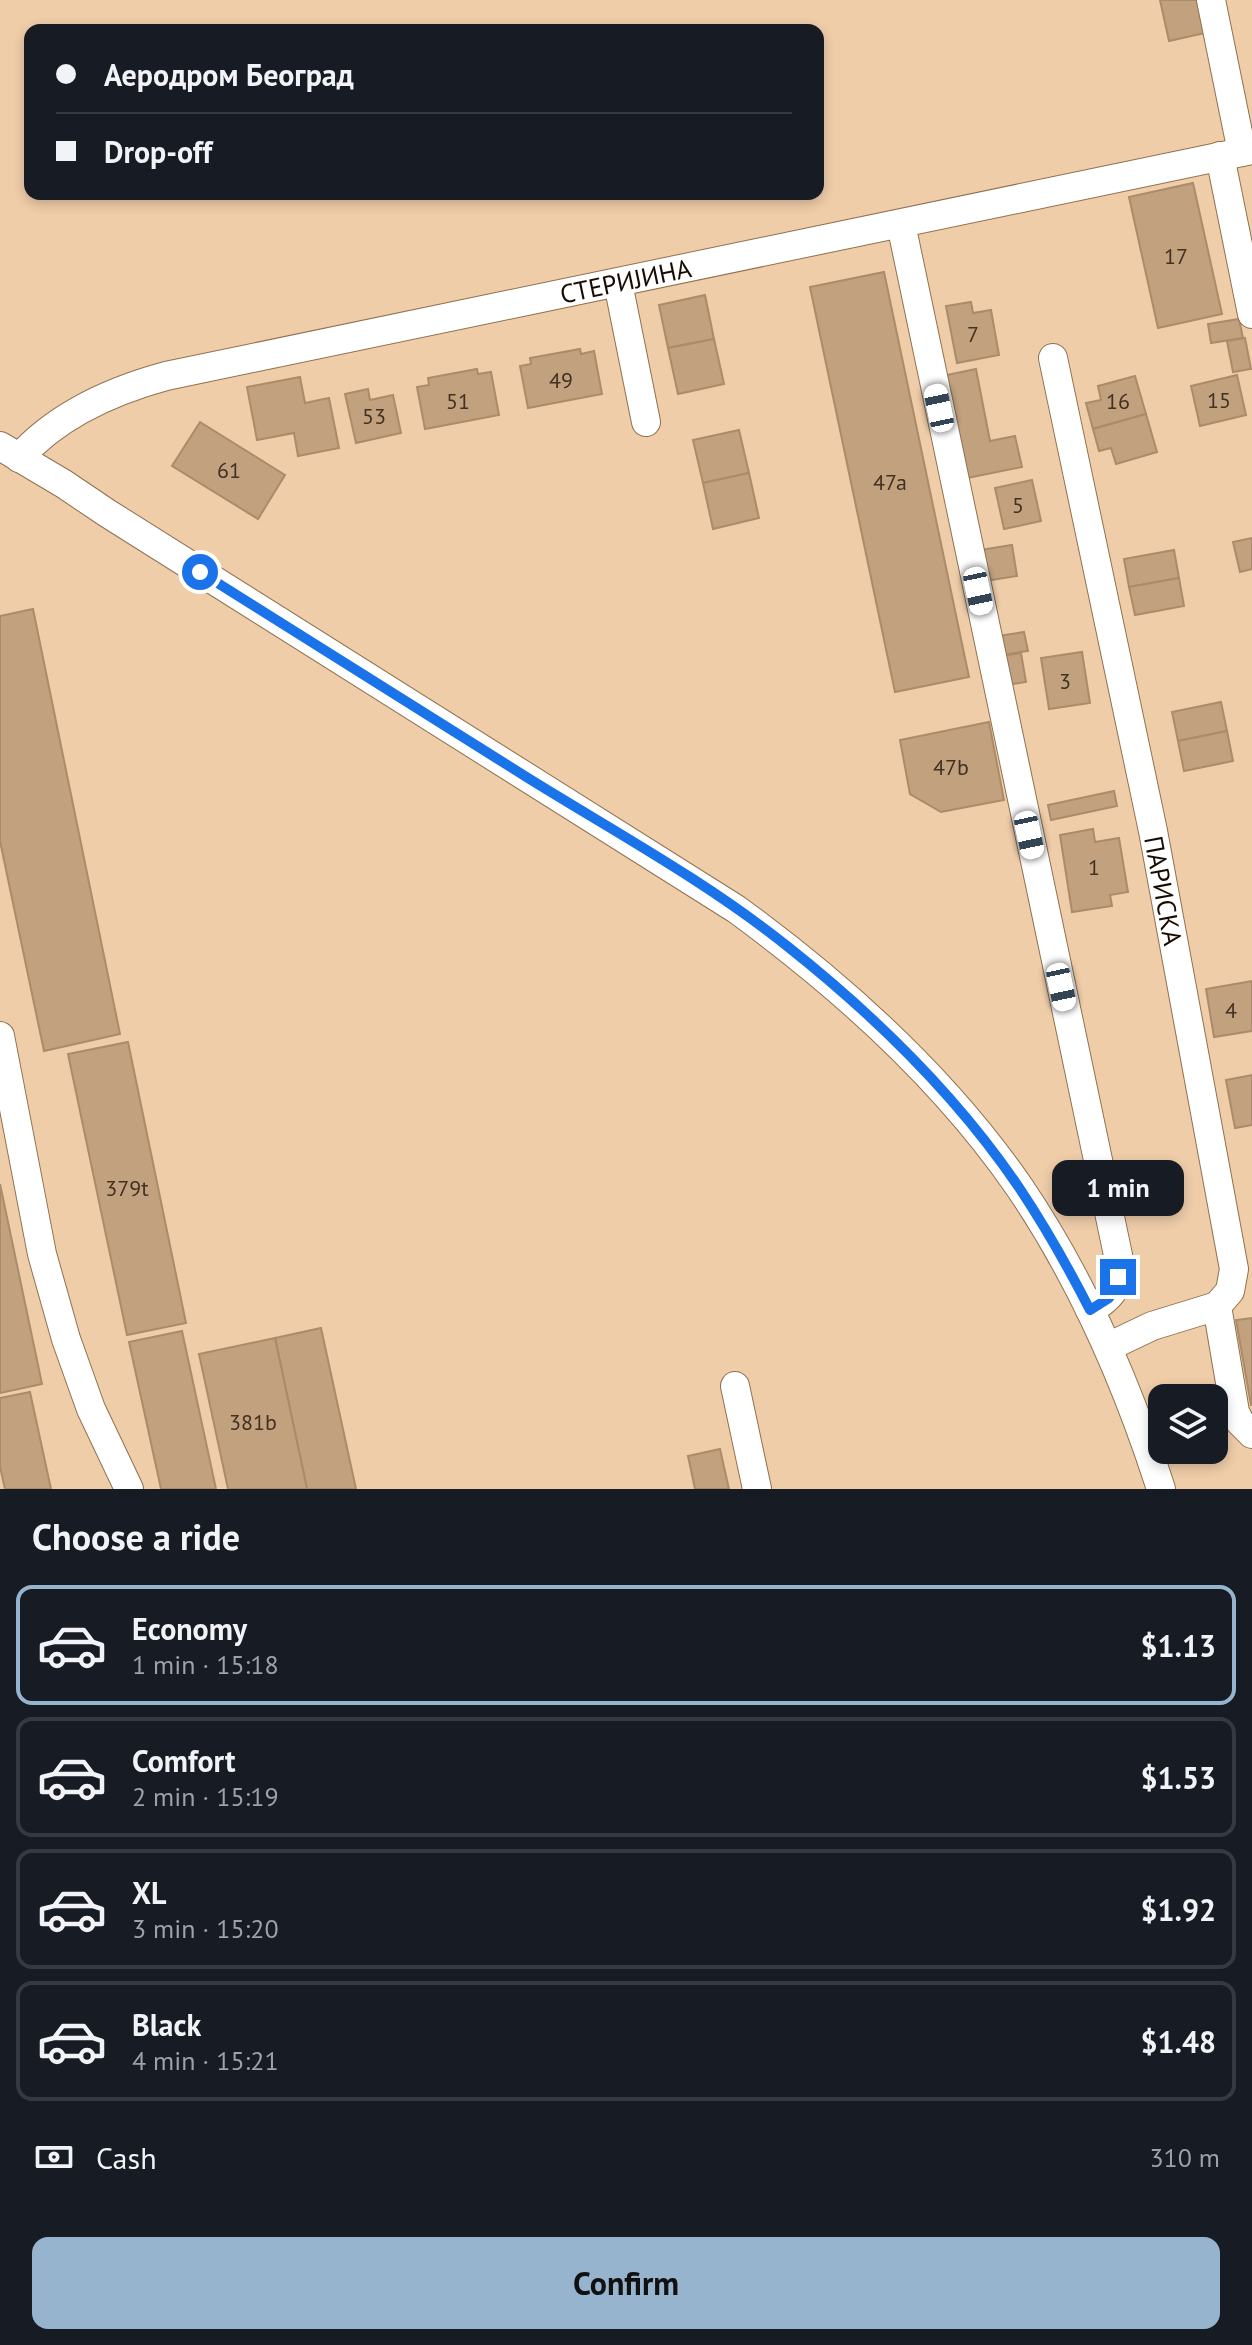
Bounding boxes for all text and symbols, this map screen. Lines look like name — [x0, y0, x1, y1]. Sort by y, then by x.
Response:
text: Аеродром Београд — [104, 55, 354, 94]
text: Drop-off — [104, 132, 212, 171]
house number: 17 — [1164, 242, 1188, 270]
street label: СТЕРИЈИНА — [557, 251, 694, 310]
house number: 7 — [967, 320, 979, 348]
house number: 49 — [549, 366, 573, 394]
car — [922, 382, 956, 434]
house number: 15 — [1207, 386, 1231, 414]
house number: 51 — [446, 387, 470, 415]
house number: 16 — [1106, 387, 1130, 415]
house number: 53 — [362, 402, 386, 430]
house number: 61 — [217, 456, 241, 484]
house number: 47a — [873, 468, 907, 496]
house number: 5 — [1012, 491, 1024, 519]
route start — [182, 554, 218, 590]
car — [961, 565, 995, 617]
house number: 3 — [1059, 667, 1071, 695]
house number: 47b — [933, 753, 969, 781]
car — [1012, 809, 1046, 861]
street label: ПАРИСКА — [1138, 833, 1190, 948]
house number: 1 — [1088, 853, 1100, 881]
car — [1044, 961, 1078, 1013]
house number: 4 — [1225, 996, 1237, 1024]
callout: 1 min — [1052, 1161, 1184, 1217]
text: 1 min — [1086, 1171, 1150, 1204]
house number: 379t — [105, 1174, 149, 1202]
route end — [1100, 1259, 1136, 1295]
map controls — [1148, 1384, 1228, 1464]
button: layers — [1148, 1384, 1228, 1464]
house number: 381b — [229, 1408, 277, 1436]
text: Choose a ride — [32, 1513, 240, 1560]
icon: car — [36, 1609, 108, 1681]
text: Economy — [132, 1609, 247, 1648]
text: $1.13 — [1141, 1626, 1216, 1665]
text: 1 min · 15:18 — [132, 1648, 279, 1681]
icon: car — [36, 1741, 108, 1813]
text: Comfort — [132, 1741, 235, 1780]
text: $1.53 — [1141, 1758, 1216, 1797]
text: 2 min · 15:19 — [132, 1780, 279, 1813]
icon: car — [36, 1873, 108, 1945]
text: XL — [132, 1873, 166, 1912]
text: $1.92 — [1141, 1890, 1216, 1929]
text: 3 min · 15:20 — [132, 1912, 279, 1945]
icon: car — [36, 2005, 108, 2077]
text: Black — [132, 2005, 201, 2044]
text: $1.48 — [1141, 2022, 1216, 2061]
text: 4 min · 15:21 — [132, 2044, 279, 2077]
icon: cash — [32, 2135, 76, 2179]
text: Cash — [96, 2138, 157, 2177]
text: 310 m — [1149, 2141, 1220, 2174]
button: Confirm — [32, 2237, 1220, 2329]

